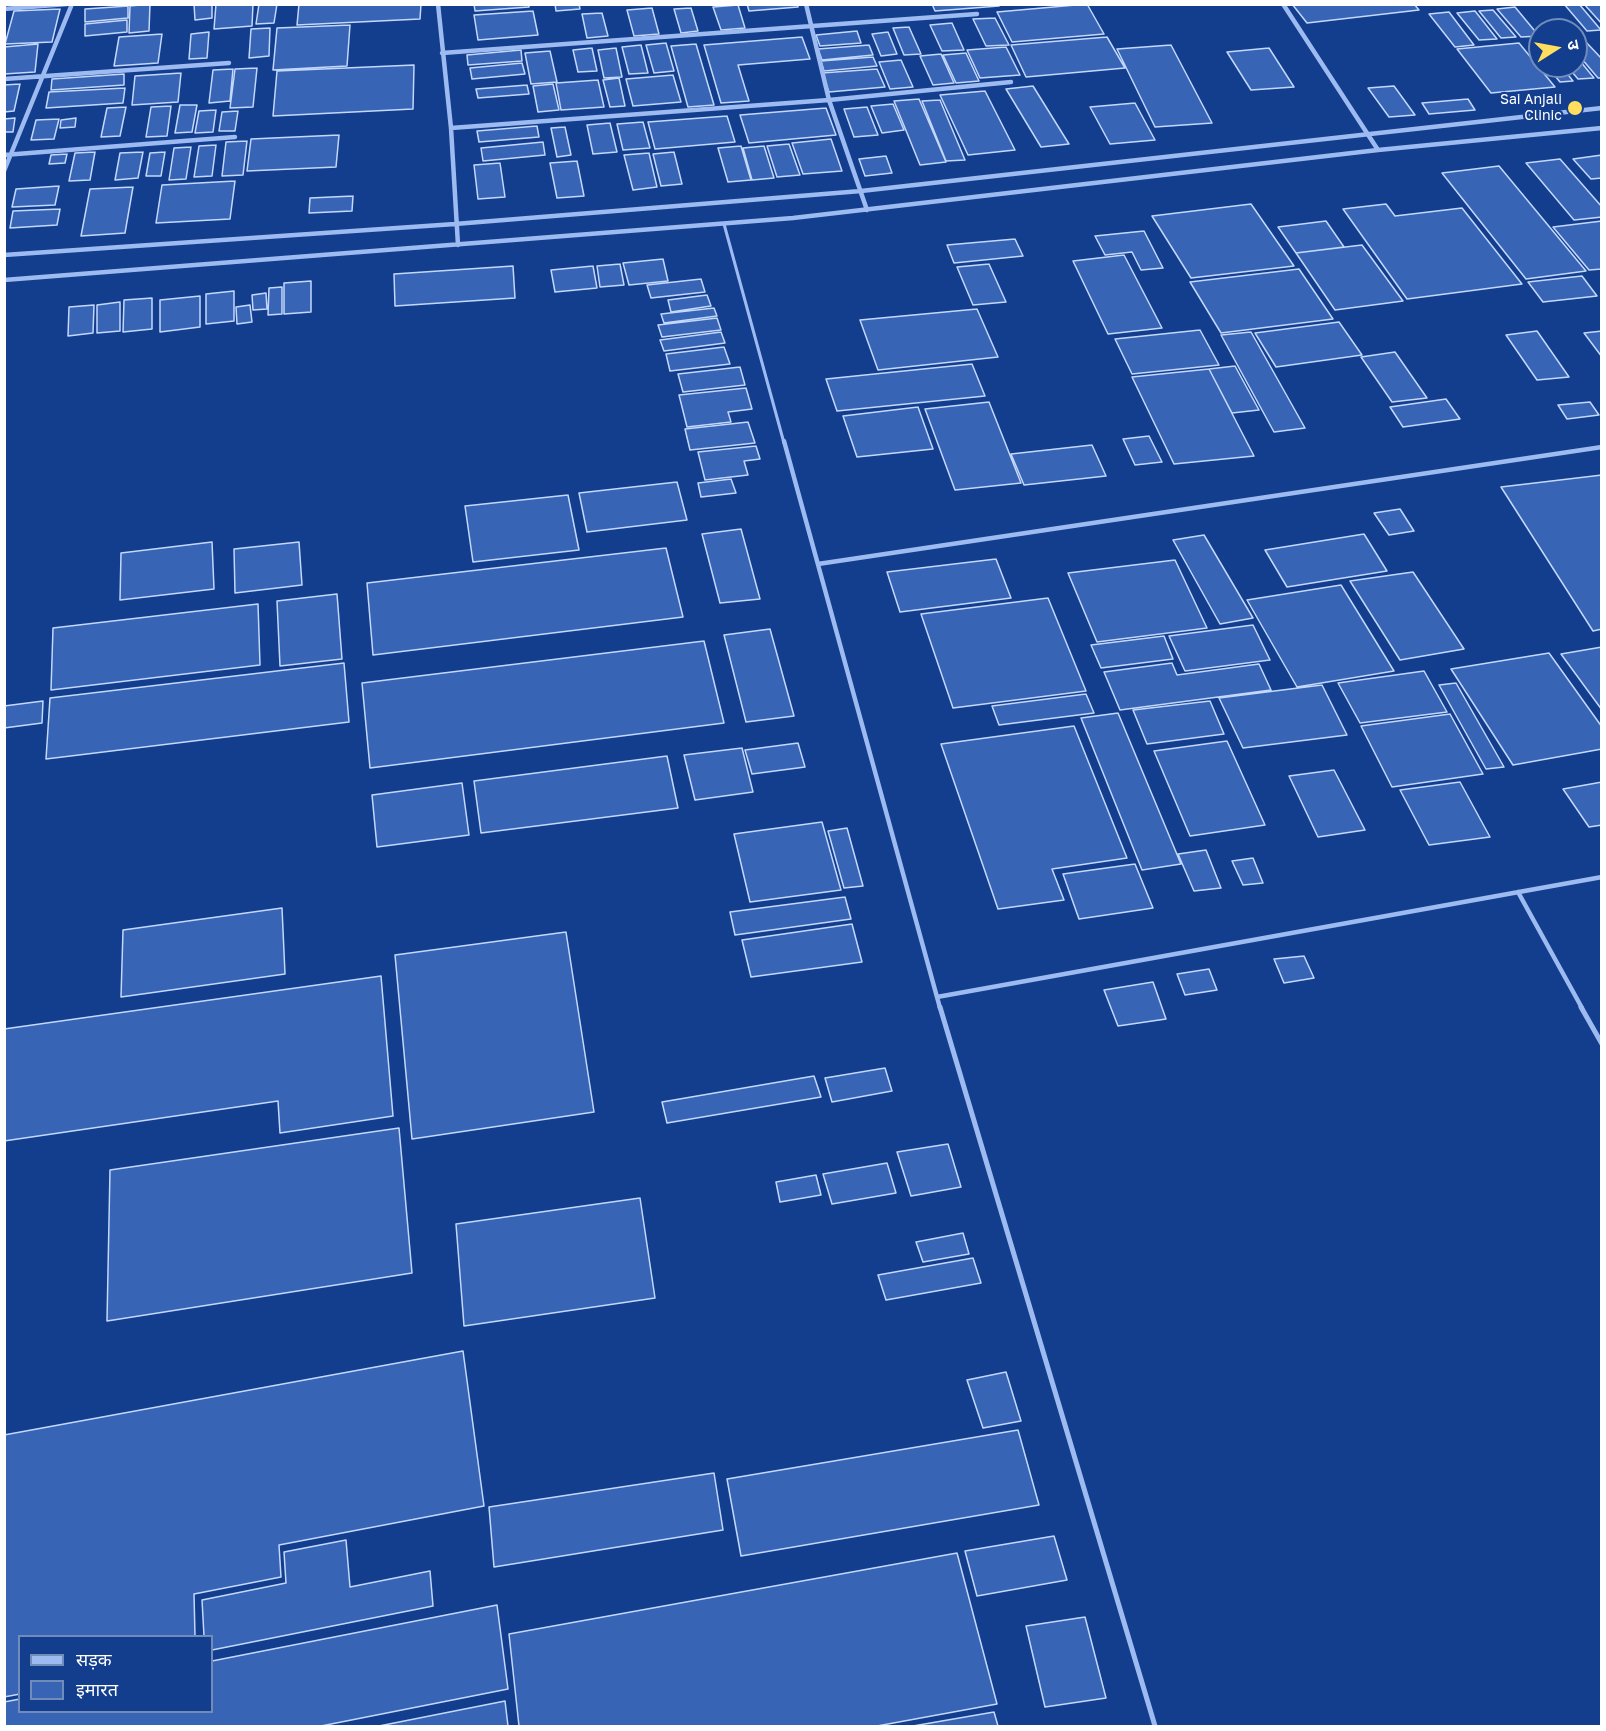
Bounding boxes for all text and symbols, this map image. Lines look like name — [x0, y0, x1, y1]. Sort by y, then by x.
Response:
north arrow — [1528, 18, 1588, 78]
text: उ — [1563, 38, 1584, 51]
place label: Sai Anjali Clinic — [1500, 92, 1562, 124]
marker: Sai Anjali Clinic — [1566, 99, 1584, 117]
legend — [18, 1635, 213, 1713]
text: सड़क — [76, 1648, 112, 1670]
text: इमारत — [76, 1678, 118, 1700]

